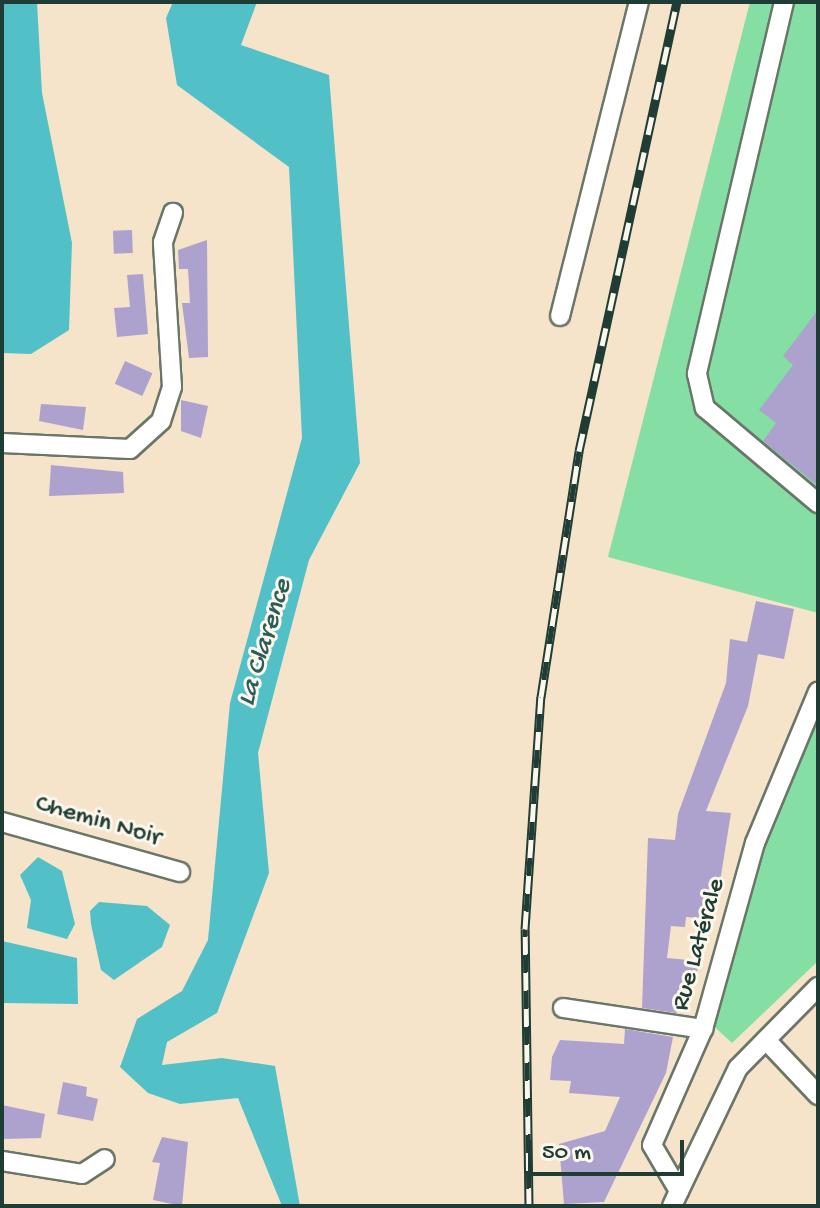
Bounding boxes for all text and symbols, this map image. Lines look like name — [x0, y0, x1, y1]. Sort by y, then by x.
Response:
water label: La Clarence — [231, 575, 301, 711]
street label: Chemin Noir — [32, 789, 164, 855]
street label: Rue Latérale — [666, 875, 734, 1015]
scale bar — [532, 1124, 688, 1174]
text: 50 m — [542, 1139, 591, 1168]

